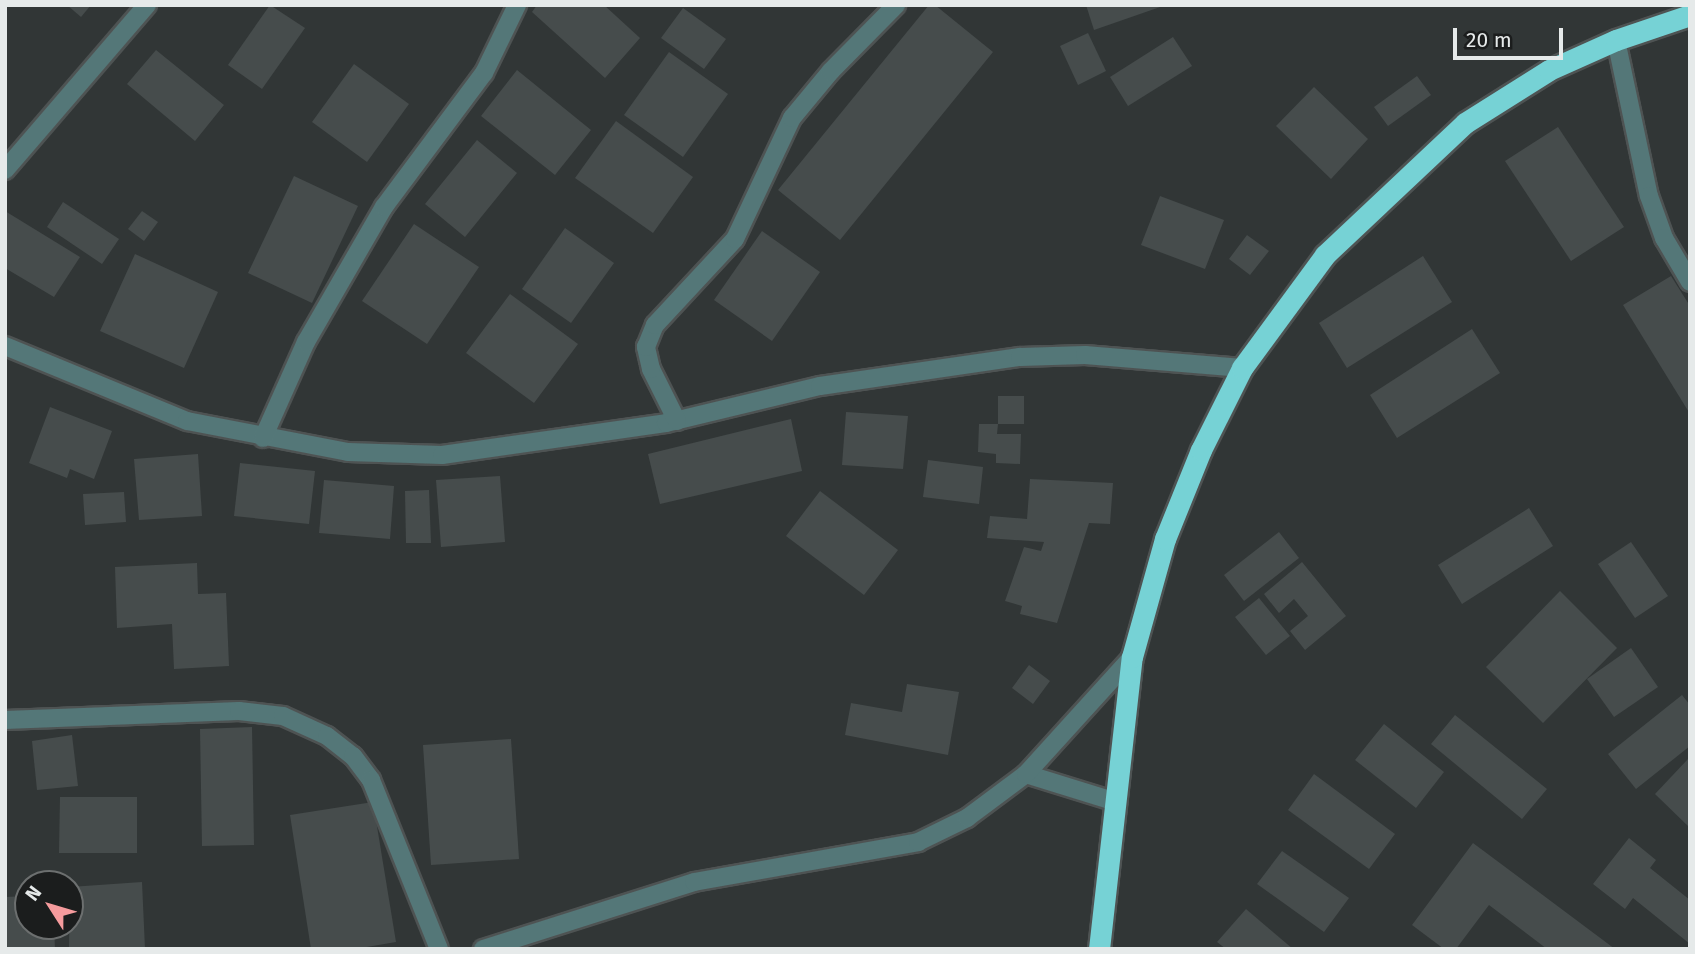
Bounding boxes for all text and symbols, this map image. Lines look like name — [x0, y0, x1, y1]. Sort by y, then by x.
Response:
scale bar — [1457, 14, 1567, 58]
text: 20 m — [1466, 27, 1512, 53]
north arrow — [14, 870, 84, 940]
text: N — [20, 881, 46, 905]

